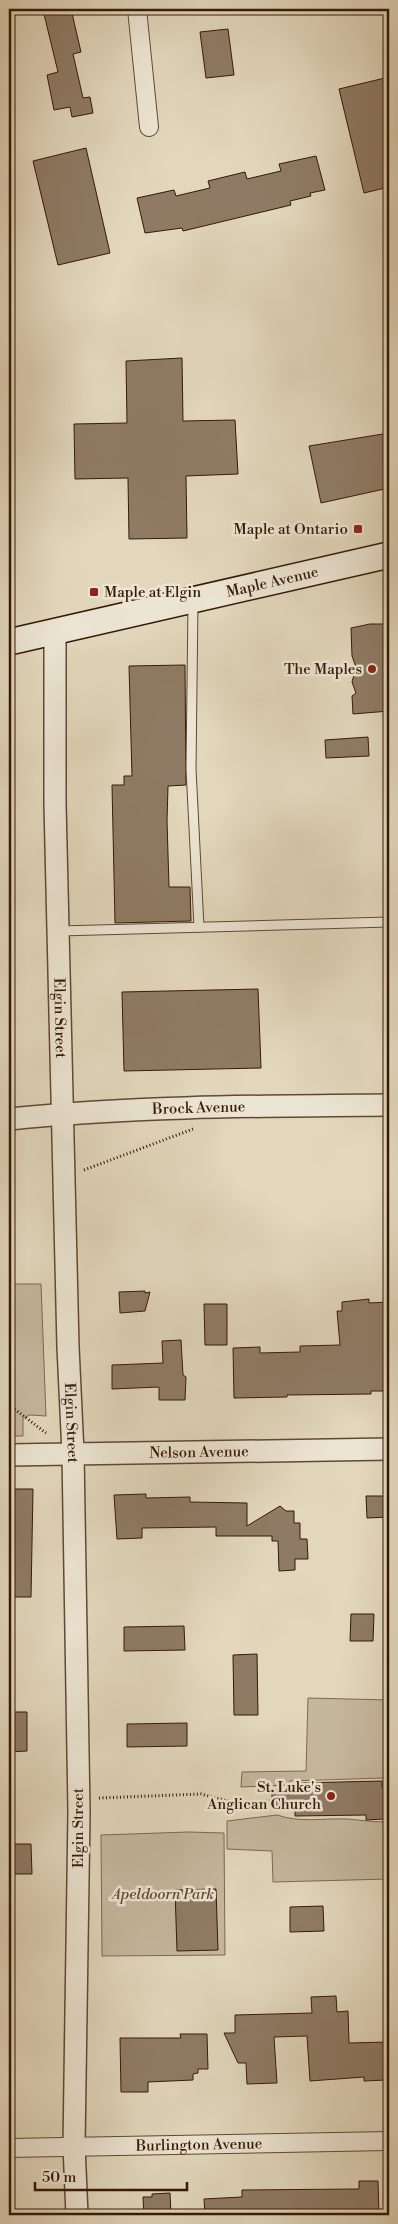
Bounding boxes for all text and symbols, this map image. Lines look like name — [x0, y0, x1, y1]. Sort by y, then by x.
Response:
place label: Maple at Ontario — [233, 520, 348, 539]
marker: Maple at Ontario — [352, 523, 364, 535]
street label: Maple Avenue — [224, 562, 320, 602]
place label: Maple at Elgin — [104, 583, 201, 602]
marker: Maple at Elgin — [88, 586, 100, 598]
place label: The Maples — [284, 660, 362, 679]
marker: The Maples — [366, 663, 378, 675]
street label: Elgin Street — [50, 978, 71, 1059]
street label: Brock Avenue — [151, 1097, 245, 1119]
street label: Elgin Street — [60, 1382, 83, 1464]
street label: Nelson Avenue — [149, 1442, 249, 1462]
place label: St. Luke's Anglican Church — [206, 1778, 321, 1814]
street label: Elgin Street — [69, 1787, 88, 1868]
marker: St. Luke's Anglican Church — [325, 1790, 337, 1802]
park label: Apeldoorn Park — [110, 1885, 214, 1904]
street label: Burlington Avenue — [134, 2134, 262, 2155]
scale bar — [35, 2159, 188, 2191]
text: 50 m — [42, 2168, 76, 2187]

